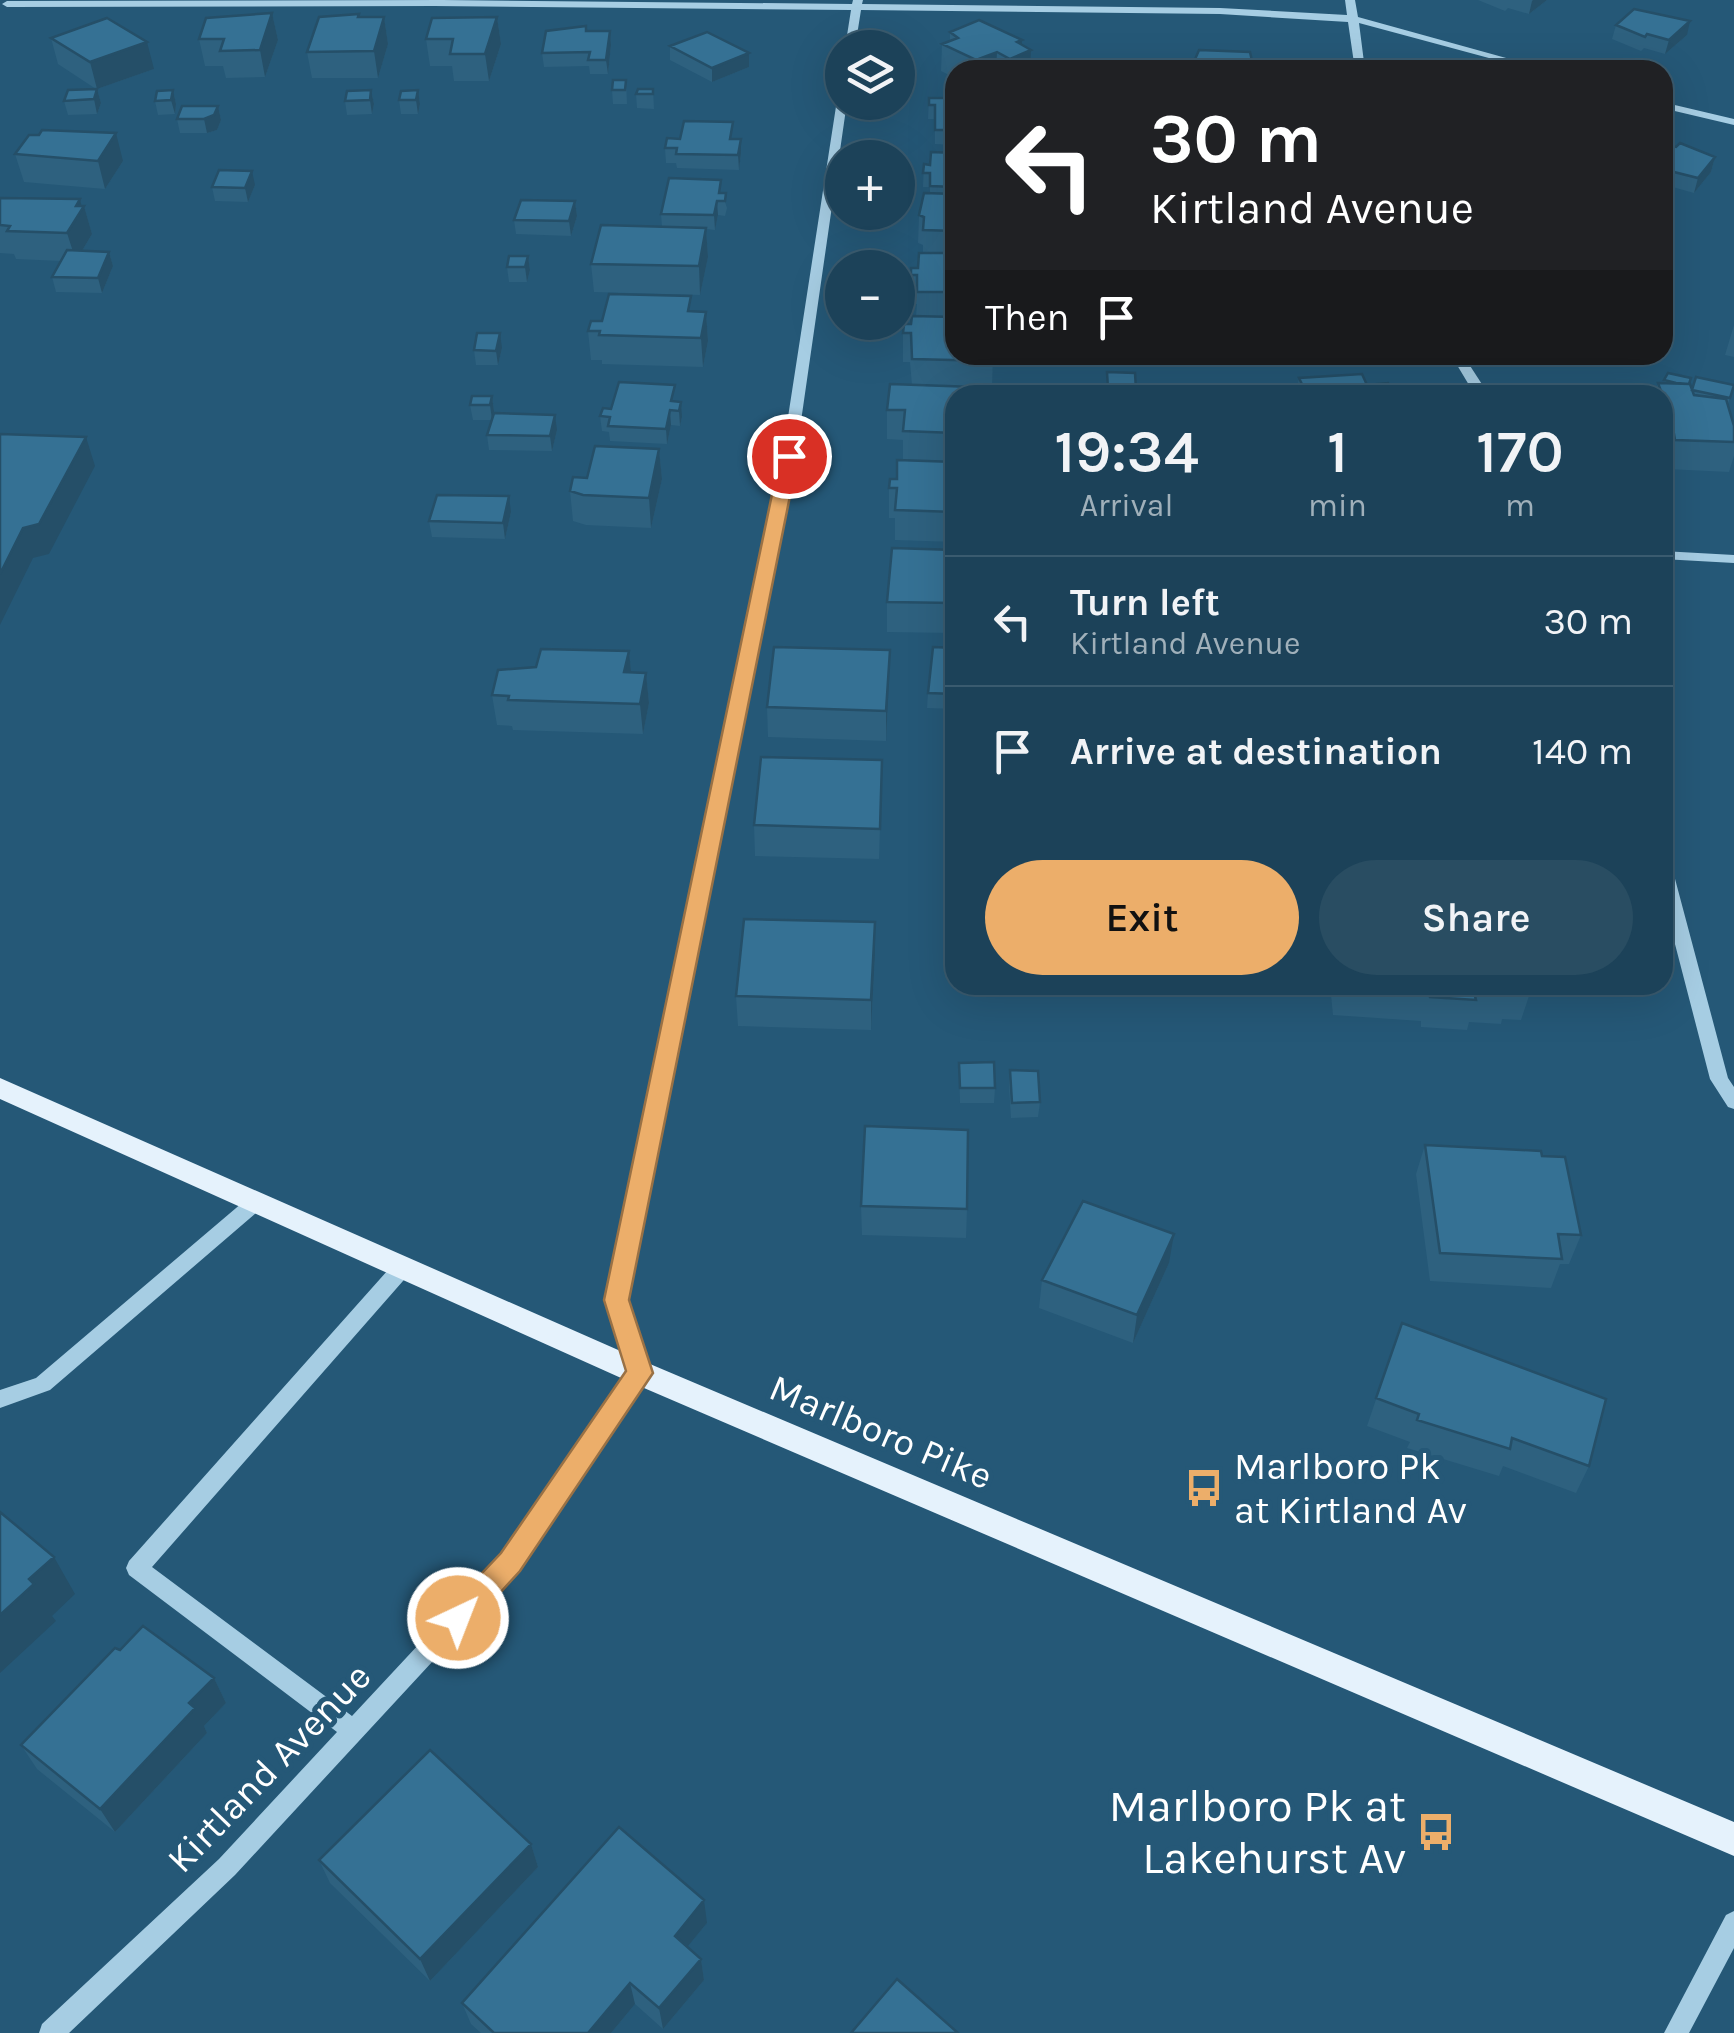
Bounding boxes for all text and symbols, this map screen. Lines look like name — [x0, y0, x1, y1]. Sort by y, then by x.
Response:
map controls — [825, 30, 915, 340]
button: layers — [825, 30, 915, 120]
text: 30 m — [1150, 98, 1322, 180]
icon: left — [985, 100, 1115, 230]
button: + — [825, 140, 915, 230]
text: Kirtland Avenue — [1150, 182, 1474, 234]
button: − — [825, 250, 915, 340]
icon: arrive — [1089, 290, 1144, 345]
text: Then — [985, 295, 1069, 340]
pin — [747, 414, 832, 499]
text: 19:34 — [1054, 417, 1199, 487]
text: 1 — [1327, 417, 1348, 487]
text: 170 — [1476, 417, 1564, 487]
icon: arrive — [762, 429, 817, 484]
text: Arrival — [1080, 487, 1173, 524]
text: min — [1308, 487, 1367, 524]
text: m — [1505, 487, 1535, 524]
text: Turn left — [1070, 580, 1220, 625]
icon: left — [985, 594, 1040, 649]
text: 30 m — [1543, 599, 1633, 644]
text: Kirtland Avenue — [1070, 625, 1300, 662]
icon: arrive — [985, 724, 1040, 779]
text: Arrive at destination — [1070, 729, 1442, 774]
text: 140 m — [1532, 729, 1633, 774]
button: Exit — [985, 860, 1299, 975]
button: Share — [1319, 860, 1633, 975]
street label: Marlboro Pike — [763, 1365, 999, 1499]
place label: Marlboro Pk at Kirtland Av — [1234, 1444, 1467, 1533]
bus stop icon: Marlboro Pk at Kirtland Av — [1183, 1467, 1225, 1509]
position arrow — [406, 1566, 510, 1670]
street label: Kirtland Avenue — [158, 1654, 380, 1882]
place label: Marlboro Pk at Lakehurst Av — [1109, 1780, 1406, 1884]
bus stop icon: Marlboro Pk at Lakehurst Av — [1415, 1811, 1457, 1853]

